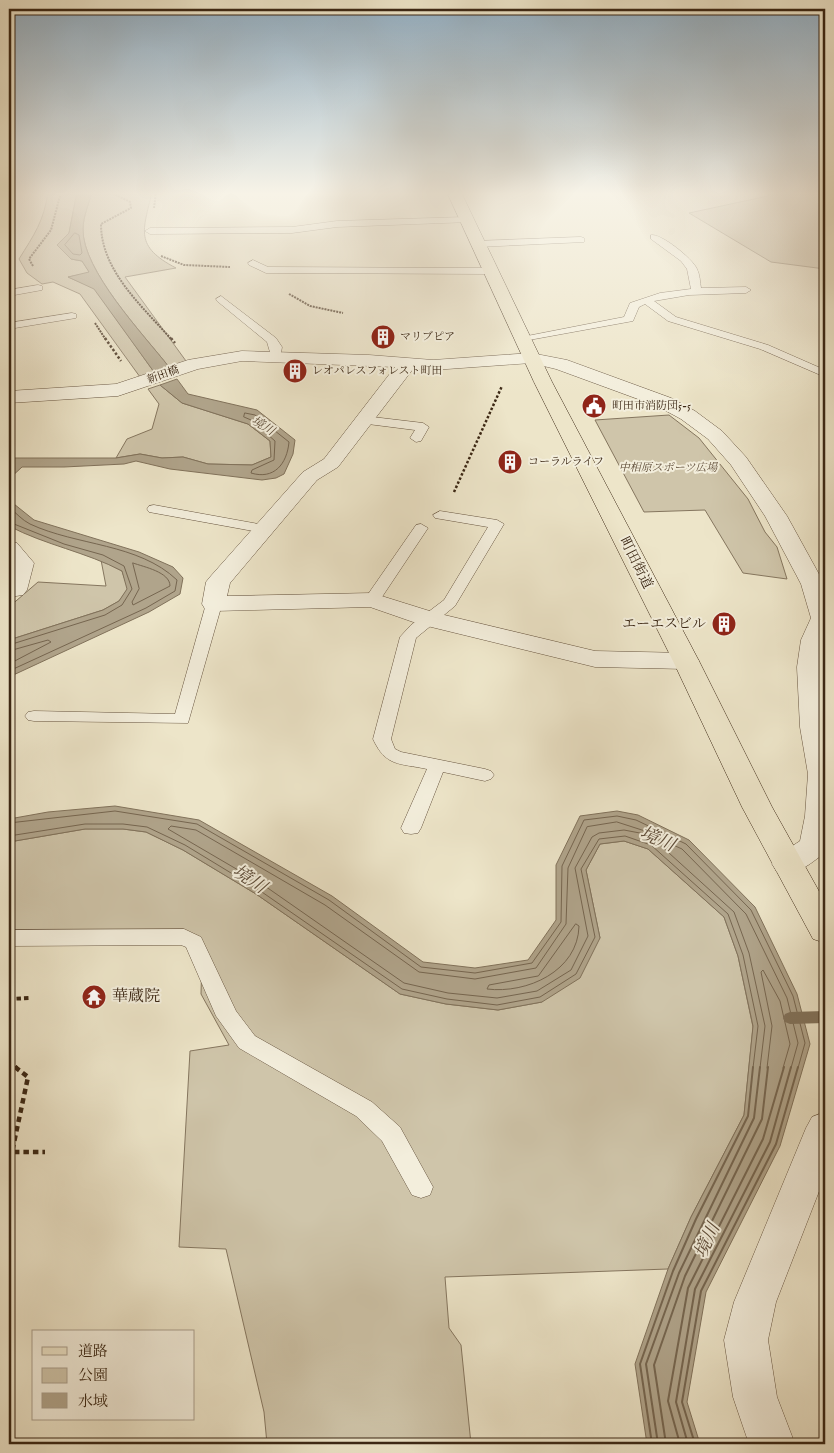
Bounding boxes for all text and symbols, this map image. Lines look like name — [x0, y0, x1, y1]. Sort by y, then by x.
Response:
building icon: マリブピア — [370, 324, 396, 350]
place label: マリブピア — [400, 330, 455, 344]
building icon: レオパレスフォレスト町田 — [282, 358, 308, 384]
street label: 新田橋 — [145, 363, 181, 387]
place label: レオパレスフォレスト町田 — [312, 364, 443, 378]
public building icon: 町田市消防団5-5 — [581, 393, 607, 419]
place label: 町田市消防団5-5 — [612, 399, 691, 413]
water label: 境川 — [249, 413, 279, 440]
building icon: コーラルライフ — [497, 449, 523, 475]
place label: コーラルライフ — [528, 455, 604, 469]
park label: 中相原スポーツ広場 — [619, 461, 718, 475]
street label: 町田街道 — [615, 534, 657, 592]
building icon: エーエスビル — [711, 611, 737, 637]
place label: エーエスビル — [622, 615, 706, 633]
water label: 境川 — [636, 822, 680, 858]
water label: 境川 — [228, 860, 272, 901]
temple icon: 華蔵院 — [81, 984, 107, 1010]
place label: 華蔵院 — [112, 987, 160, 1007]
water label: 境川 — [690, 1218, 727, 1262]
legend — [32, 1330, 195, 1420]
text: 道路 — [78, 1342, 108, 1361]
text: 公園 — [78, 1366, 108, 1385]
text: 水域 — [78, 1392, 108, 1411]

